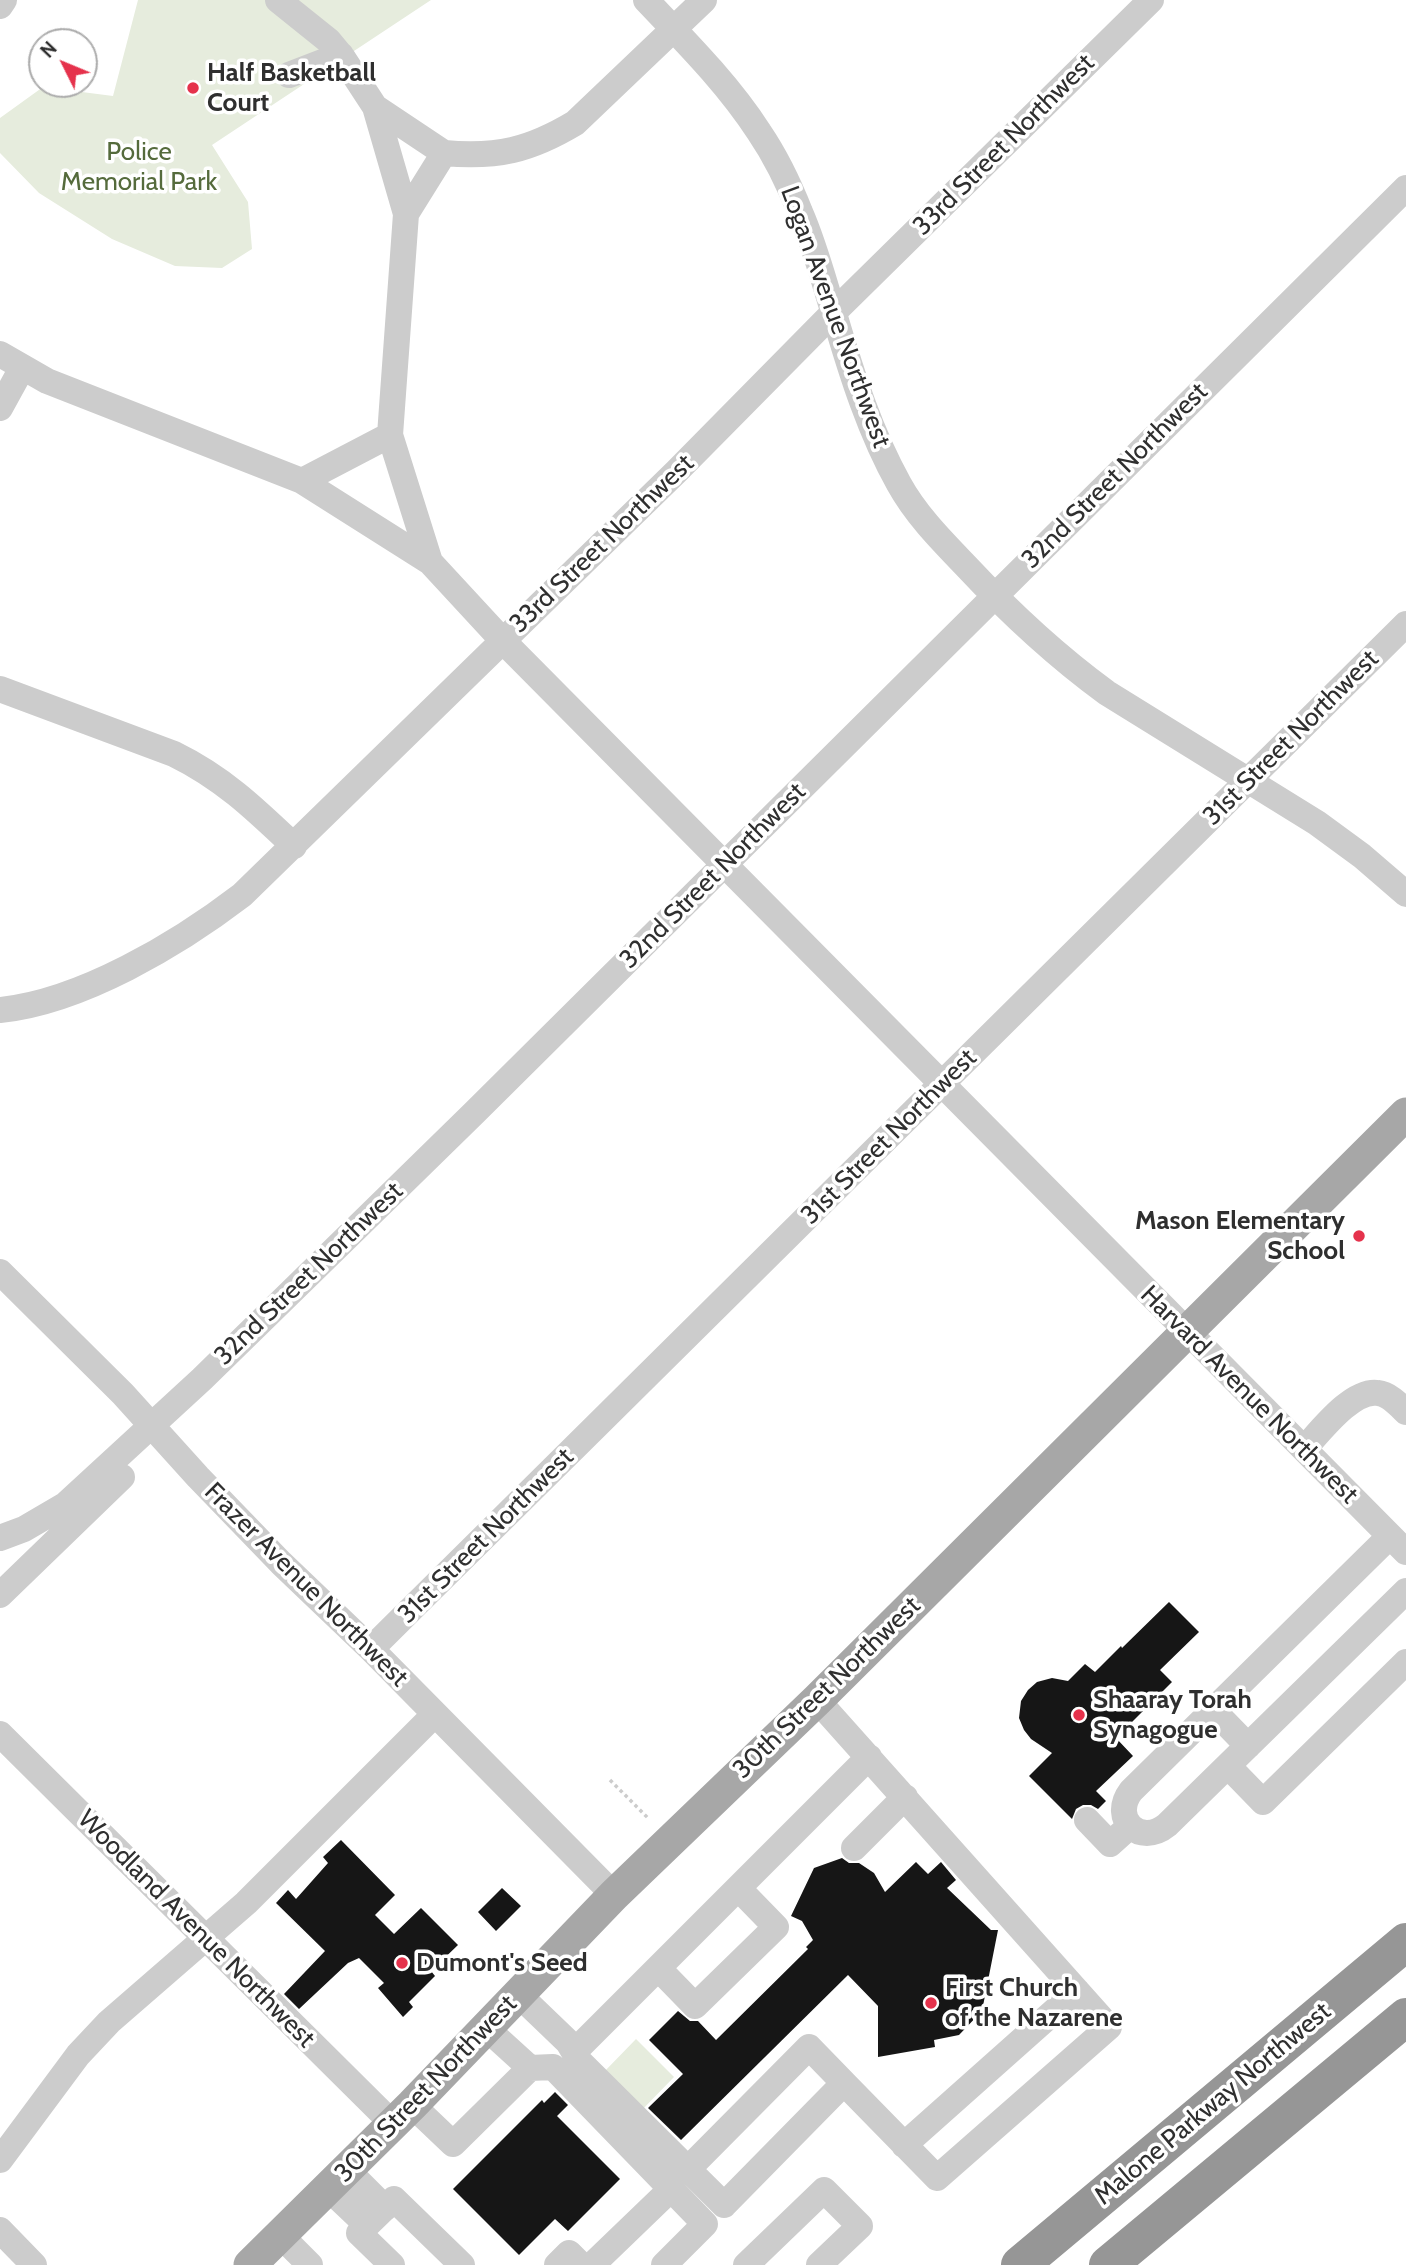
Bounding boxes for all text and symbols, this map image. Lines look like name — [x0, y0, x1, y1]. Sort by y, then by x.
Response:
north arrow — [28, 28, 98, 98]
text: N — [36, 37, 62, 62]
street label: 33rd Street Northwest — [907, 48, 1101, 242]
place label: Half Basketball Court — [207, 57, 376, 119]
marker: Half Basketball Court — [185, 80, 201, 96]
park label: Police Memorial Park — [61, 136, 217, 198]
street label: Logan Avenue Northwest — [773, 182, 897, 452]
street label: 32nd Street Northwest — [1016, 377, 1214, 575]
street label: 33rd Street Northwest — [504, 448, 700, 640]
street label: 31st Street Northwest — [1197, 644, 1385, 832]
street label: 32nd Street Northwest — [614, 777, 812, 975]
street label: 31st Street Northwest — [795, 1043, 983, 1231]
street label: 32nd Street Northwest — [208, 1176, 410, 1372]
place label: Mason Elementary School — [1135, 1205, 1345, 1266]
marker: Mason Elementary School — [1351, 1228, 1367, 1244]
street label: Harvard Avenue Northwest — [1134, 1280, 1364, 1510]
street label: 31st Street Northwest — [392, 1442, 580, 1630]
street label: Frazer Avenue Northwest — [198, 1477, 414, 1693]
street label: 30th Street Northwest — [727, 1591, 927, 1785]
place label: Shaaray Torah Synagogue — [1093, 1684, 1252, 1746]
marker: Shaaray Torah Synagogue — [1071, 1707, 1087, 1723]
street label: Woodland Avenue Northwest — [71, 1804, 321, 2054]
place label: Dumont's Seed — [416, 1947, 588, 1979]
marker: Dumont's Seed — [394, 1955, 410, 1971]
place label: First Church of the Nazarene — [945, 1972, 1123, 2034]
street label: 30th Street Northwest — [329, 1989, 523, 2189]
marker: First Church of the Nazarene — [923, 1995, 939, 2011]
street label: Malone Parkway Northwest — [1089, 1996, 1337, 2212]

